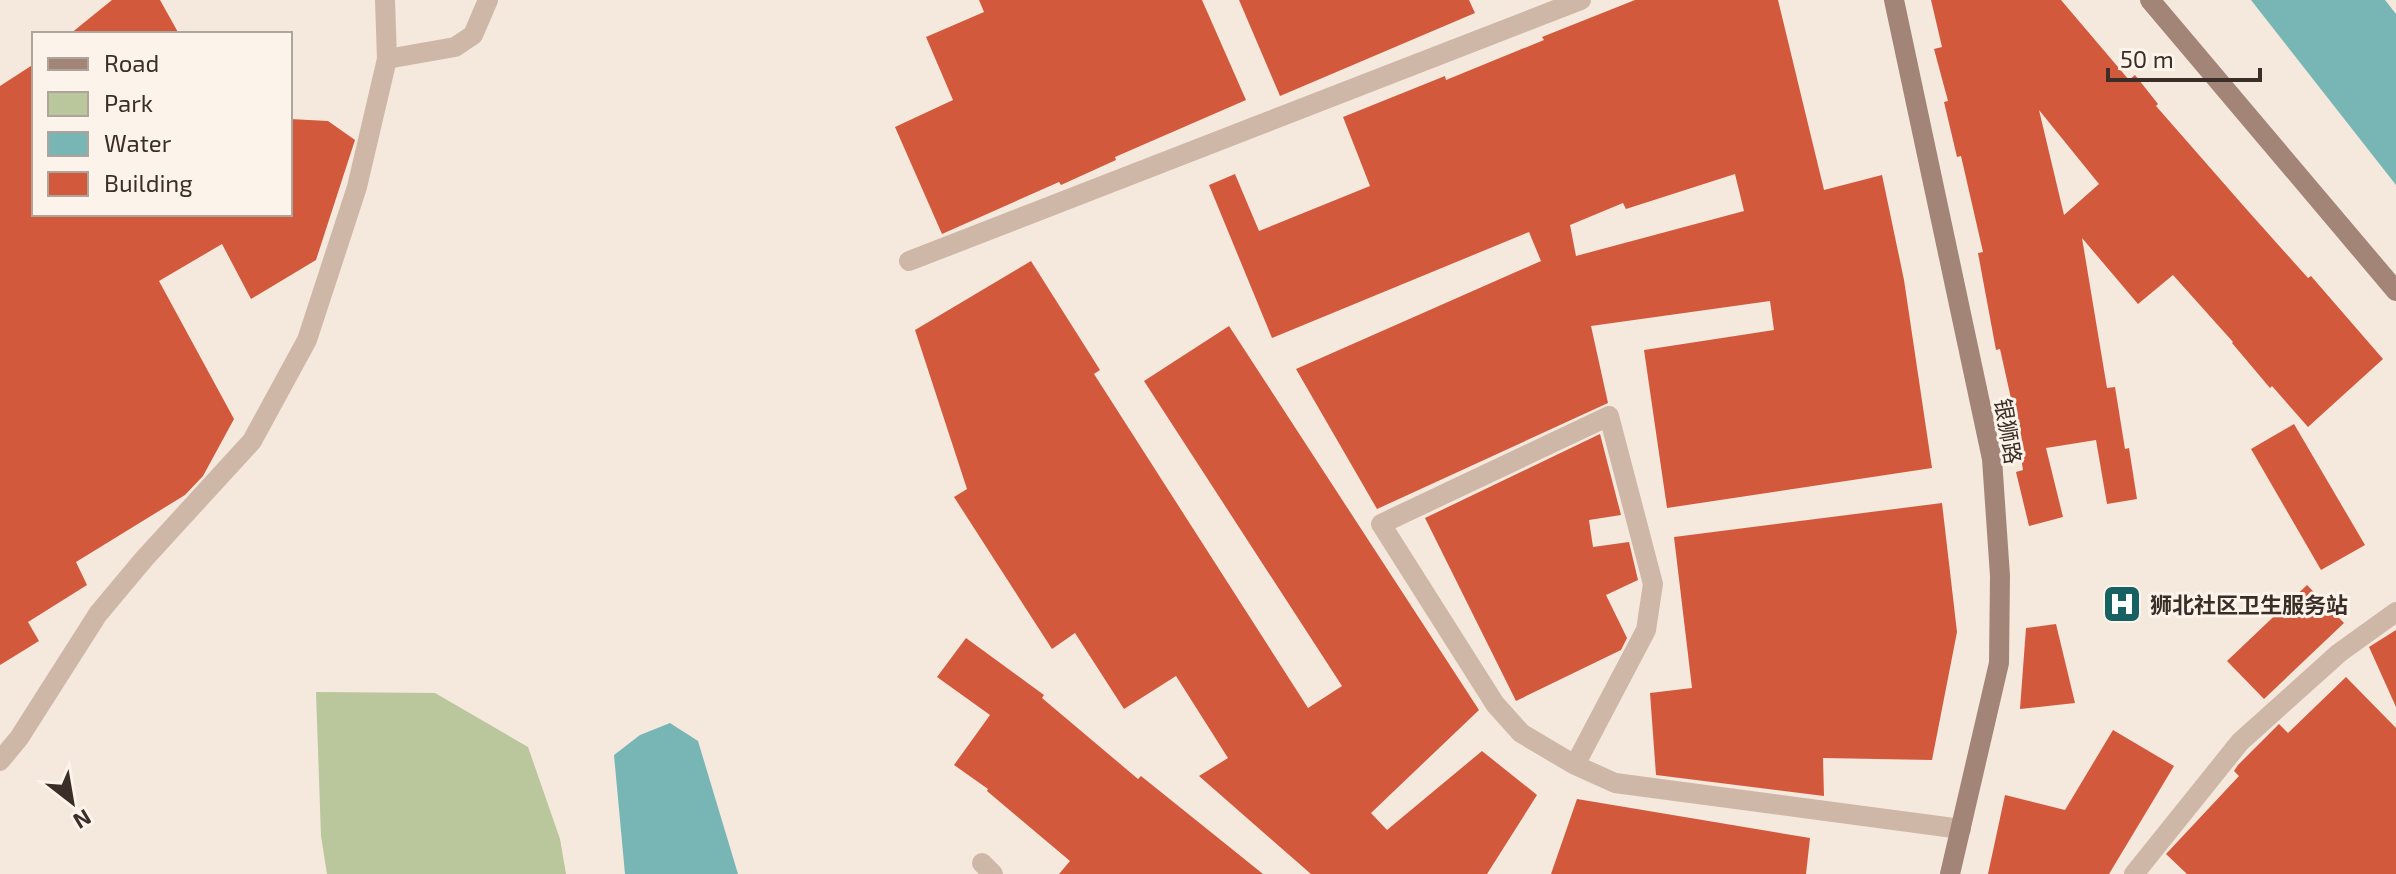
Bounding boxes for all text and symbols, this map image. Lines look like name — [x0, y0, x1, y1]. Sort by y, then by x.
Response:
legend — [32, 32, 292, 216]
scale bar — [2108, 32, 2260, 82]
text: 50 m — [2120, 44, 2174, 73]
text: Road — [104, 48, 159, 77]
text: Park — [104, 88, 153, 117]
text: Water — [104, 128, 172, 157]
text: Building — [104, 168, 193, 197]
street label: 银狮路 — [1990, 396, 2028, 466]
hospital icon: 狮北社区卫生服务站 — [2101, 583, 2143, 625]
place label: 狮北社区卫生服务站 — [2150, 591, 2348, 617]
north arrow — [32, 762, 112, 842]
text: N — [69, 805, 96, 835]

